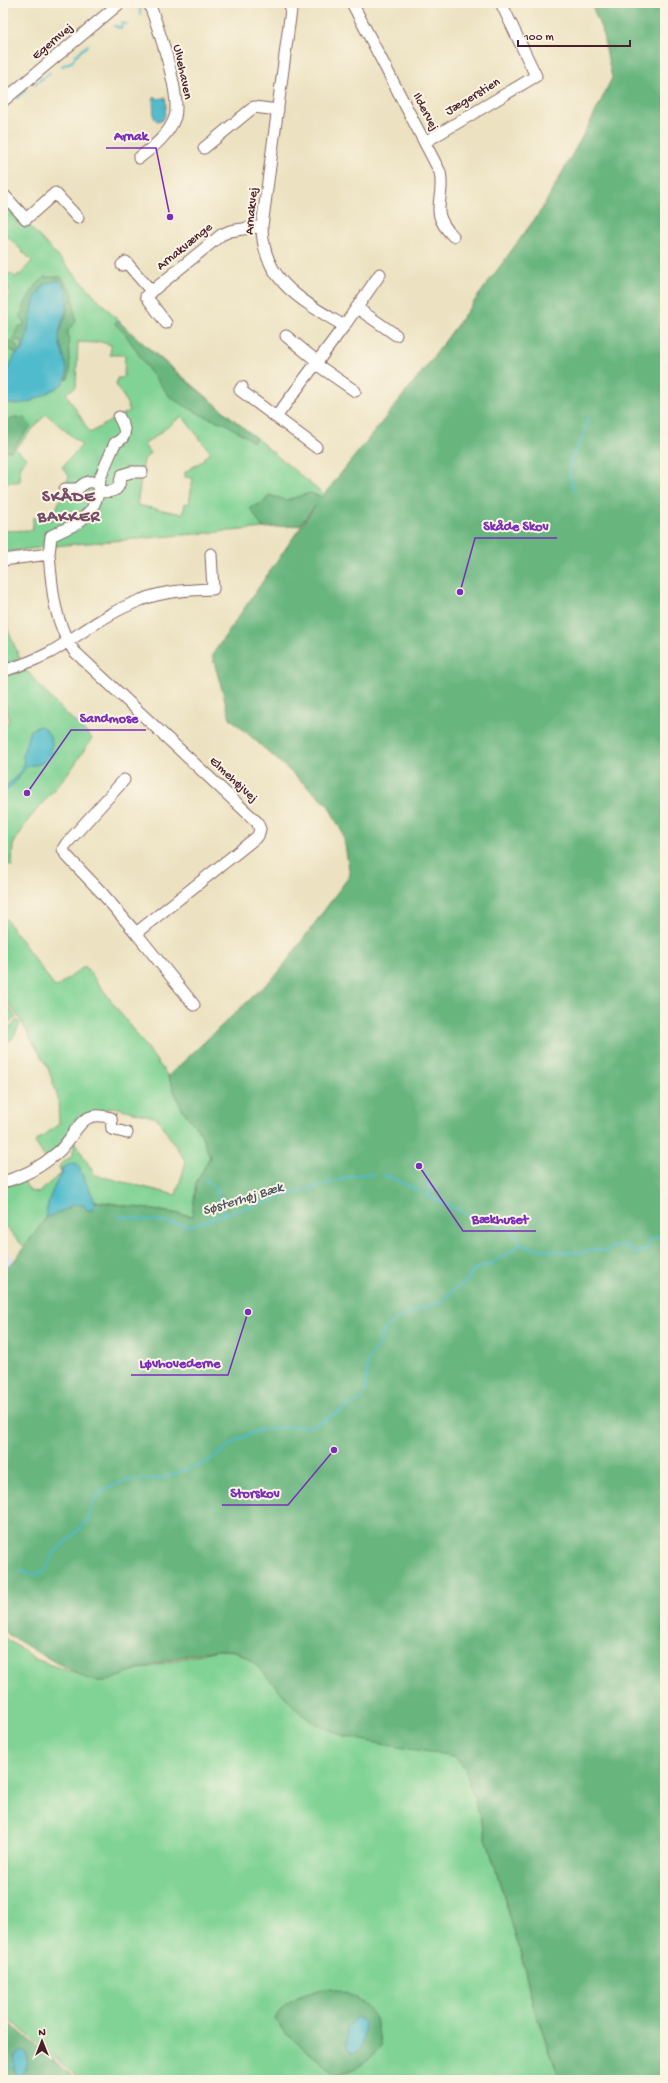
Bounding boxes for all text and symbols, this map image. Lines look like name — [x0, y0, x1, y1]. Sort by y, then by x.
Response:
street label: Egernvej — [29, 20, 77, 64]
scale bar — [518, 22, 630, 48]
text: 100 m — [523, 31, 554, 45]
street label: Ulvehaven — [169, 43, 195, 102]
street label: Jægerstien — [443, 74, 504, 119]
street label: Ildervej — [409, 90, 441, 134]
callout: Arnak — [106, 122, 156, 148]
text: Arnak — [113, 129, 150, 146]
street label: Arnakvej — [242, 187, 262, 235]
street label: Arnakvænge — [154, 220, 216, 274]
district label: SKÅDE BAKKER — [37, 487, 101, 528]
callout: Skåde Skov — [475, 512, 557, 538]
text: Skåde Skov — [483, 519, 550, 536]
callout: Sandmose — [71, 704, 146, 730]
text: Sandmose — [80, 711, 139, 728]
street label: Elmehøjvej — [206, 754, 260, 806]
water label: Søsterhøj Bæk — [201, 1179, 287, 1220]
callout: Bækhuset — [463, 1205, 536, 1231]
text: Bækhuset — [471, 1212, 529, 1229]
callout: Løvhovederne — [131, 1349, 228, 1375]
text: Løvhovederne — [139, 1356, 221, 1373]
callout: Storskov — [222, 1479, 288, 1505]
text: Storskov — [230, 1486, 280, 1503]
north arrow — [22, 2021, 62, 2061]
text: N — [38, 2027, 46, 2039]

